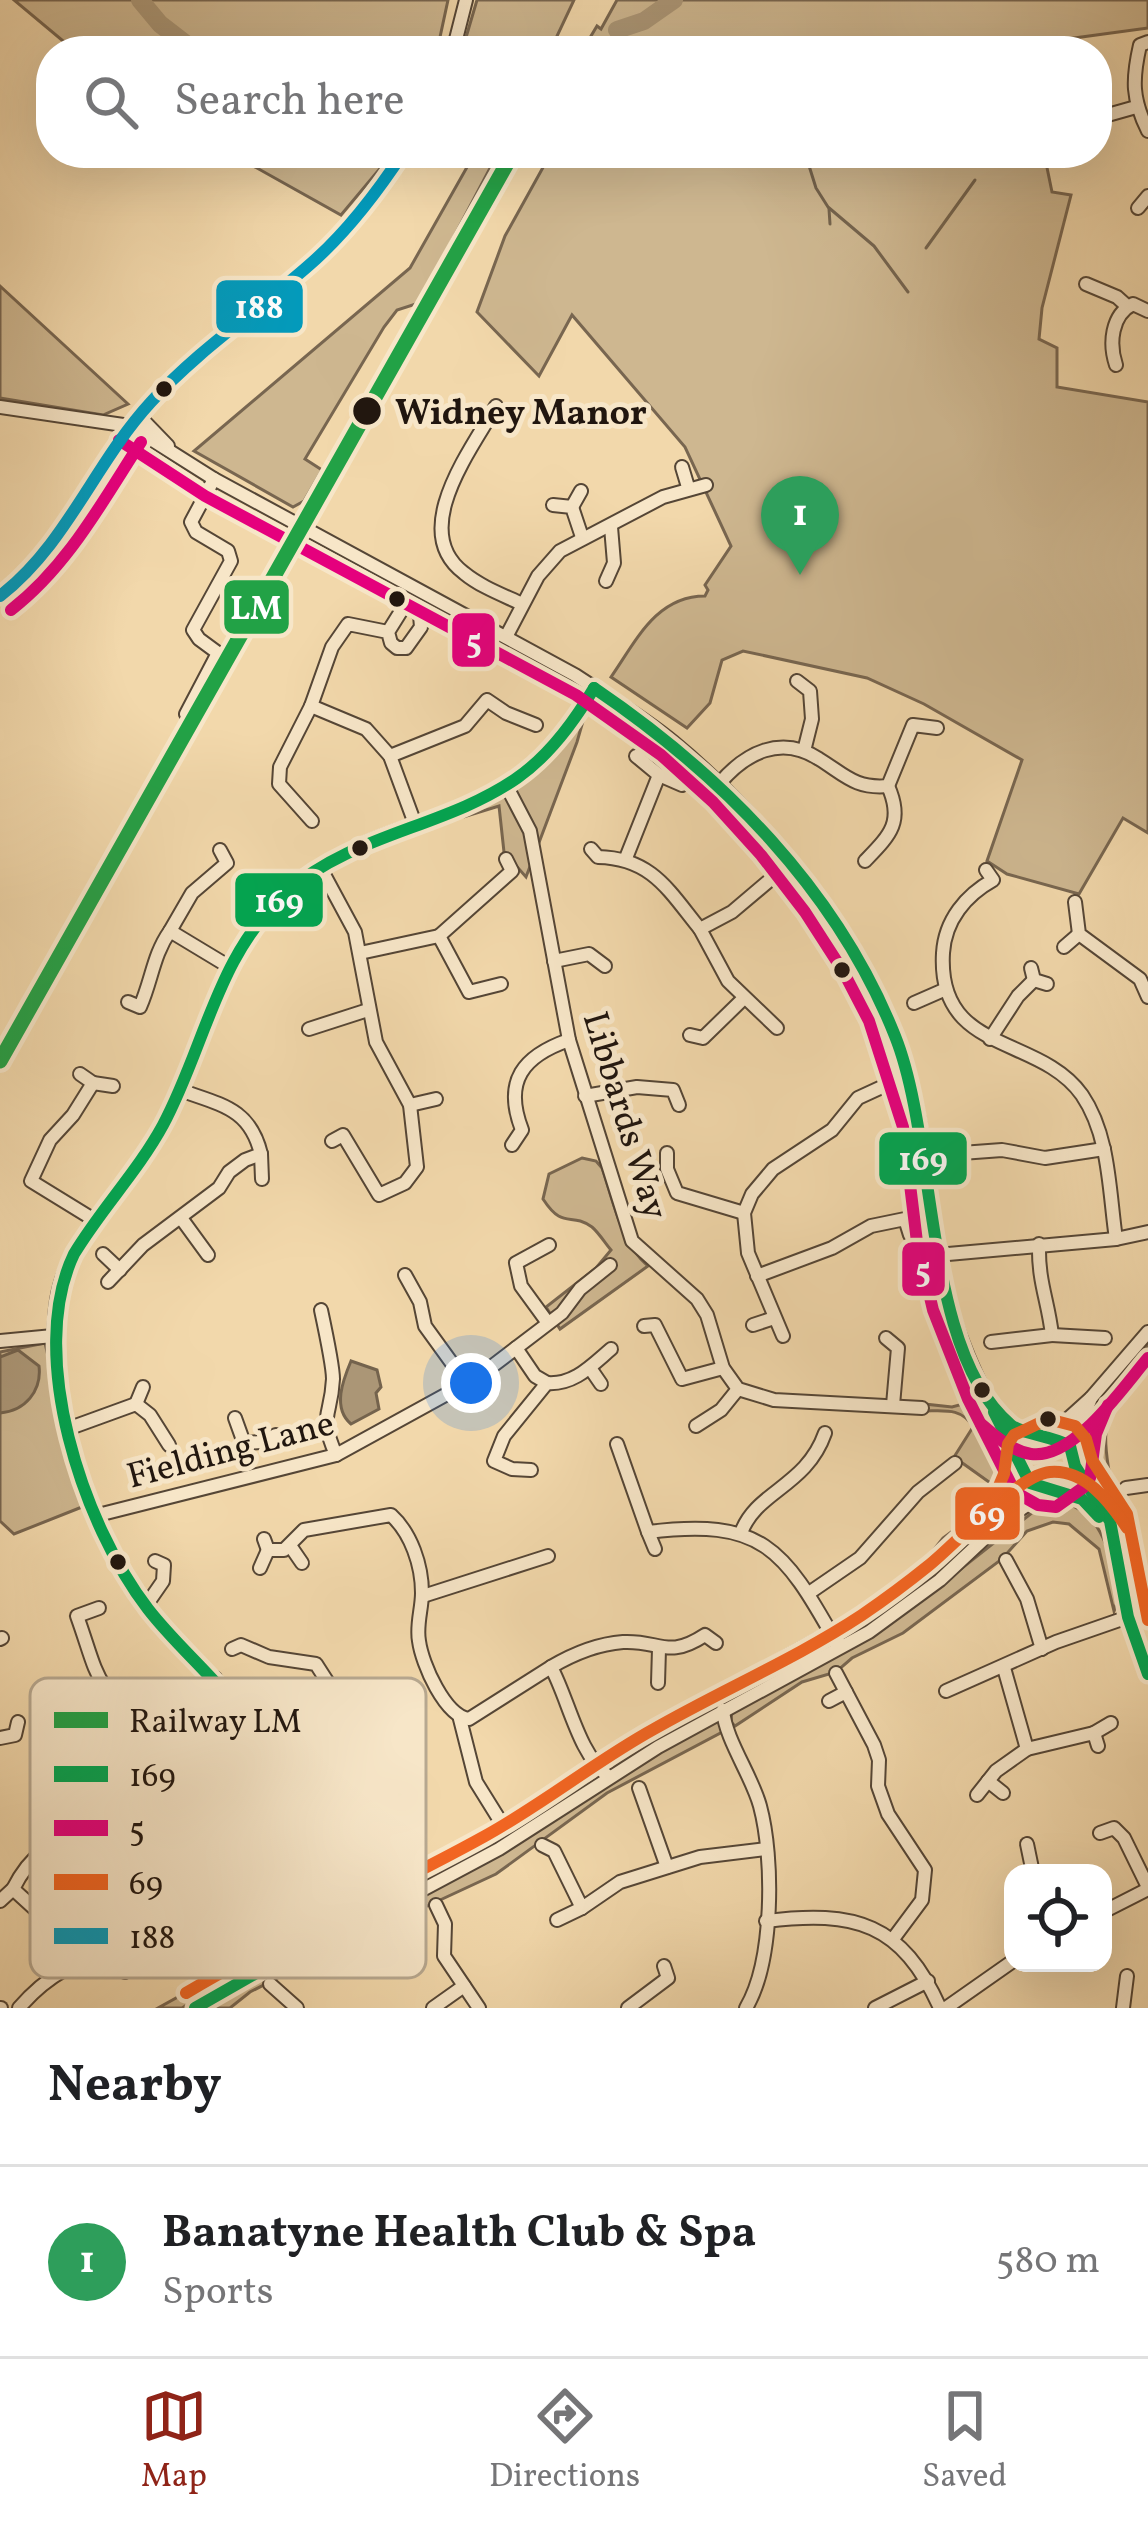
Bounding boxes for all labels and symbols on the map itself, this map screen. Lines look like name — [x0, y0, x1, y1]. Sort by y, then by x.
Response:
line badge: 188 — [214, 278, 305, 335]
text: 188 — [234, 287, 284, 333]
unlabelled marker — [153, 378, 175, 400]
place label: Widney Manor — [395, 390, 647, 440]
marker: Widney Manor — [350, 394, 384, 428]
pin: 1 — [761, 476, 839, 575]
line badge: LM — [222, 578, 291, 636]
text: LM — [230, 588, 282, 634]
unlabelled marker — [386, 588, 408, 610]
line badge: 5 — [450, 611, 497, 669]
text: 5 — [466, 621, 482, 667]
unlabelled marker — [349, 837, 371, 859]
line badge: 169 — [233, 871, 325, 929]
text: 169 — [254, 881, 304, 927]
unlabelled marker — [831, 959, 853, 981]
street label: Libbards Way — [568, 1006, 678, 1226]
line badge: 169 — [877, 1130, 969, 1187]
text: 169 — [898, 1139, 948, 1185]
line badge: 5 — [900, 1240, 947, 1298]
text: 5 — [915, 1250, 931, 1296]
your location — [441, 1353, 501, 1413]
unlabelled marker — [971, 1379, 993, 1401]
street label: Fielding Lane — [122, 1400, 340, 1504]
unlabelled marker — [1037, 1408, 1059, 1430]
line badge: 69 — [953, 1485, 1022, 1542]
text: 69 — [969, 1494, 1005, 1540]
unlabelled marker — [107, 1551, 129, 1573]
legend — [30, 1678, 426, 1978]
text: Railway LM — [129, 1701, 301, 1747]
text: 169 — [129, 1755, 176, 1801]
text: 5 — [129, 1809, 145, 1855]
text: 69 — [129, 1863, 163, 1909]
text: 188 — [129, 1917, 175, 1963]

